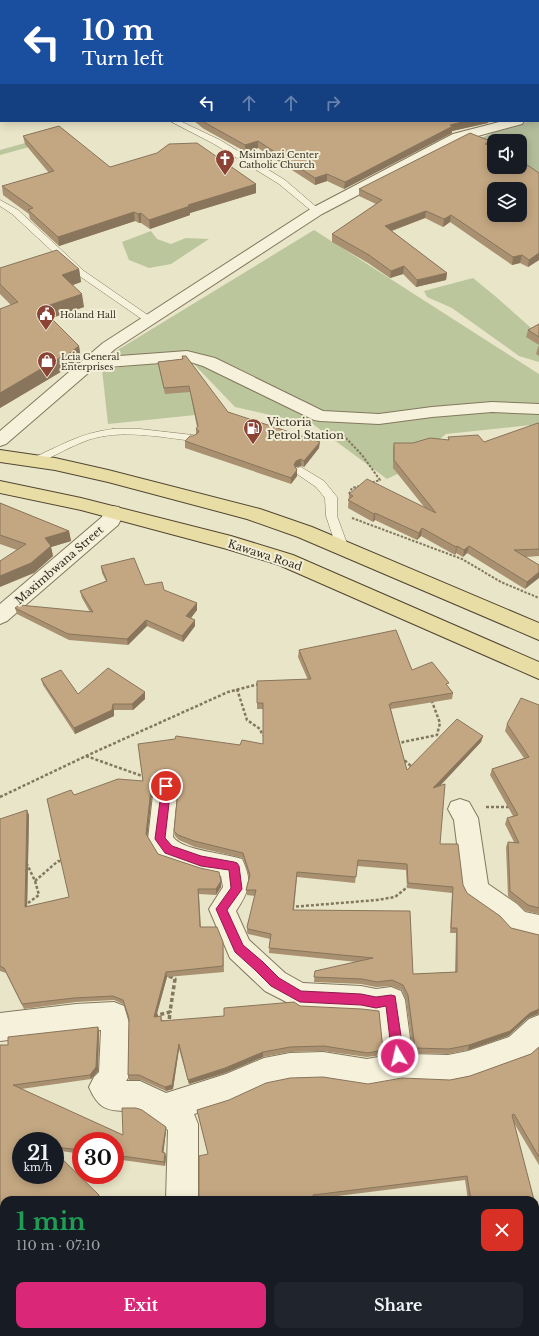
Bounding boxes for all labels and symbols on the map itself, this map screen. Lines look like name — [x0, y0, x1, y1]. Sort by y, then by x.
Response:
church icon: Msimbazi Center Catholic Church — [214, 148, 236, 176]
place label: Msimbazi Center Catholic Church — [239, 149, 319, 170]
public building icon: Holand Hall — [35, 303, 57, 331]
place label: Holand Hall — [60, 309, 116, 320]
shop icon: Lcia General Enterprises — [36, 350, 58, 378]
place label: Lcia General Enterprises — [61, 351, 120, 372]
place label: Victoria Petrol Station — [266, 415, 344, 442]
fuel station icon: Victoria Petrol Station — [242, 417, 264, 445]
street label: Maximbwana Street — [12, 522, 107, 607]
street label: Kawawa Road — [226, 536, 304, 574]
pin — [149, 769, 183, 803]
position arrow — [377, 1035, 419, 1077]
speed limit sign: 30 — [72, 1132, 124, 1184]

